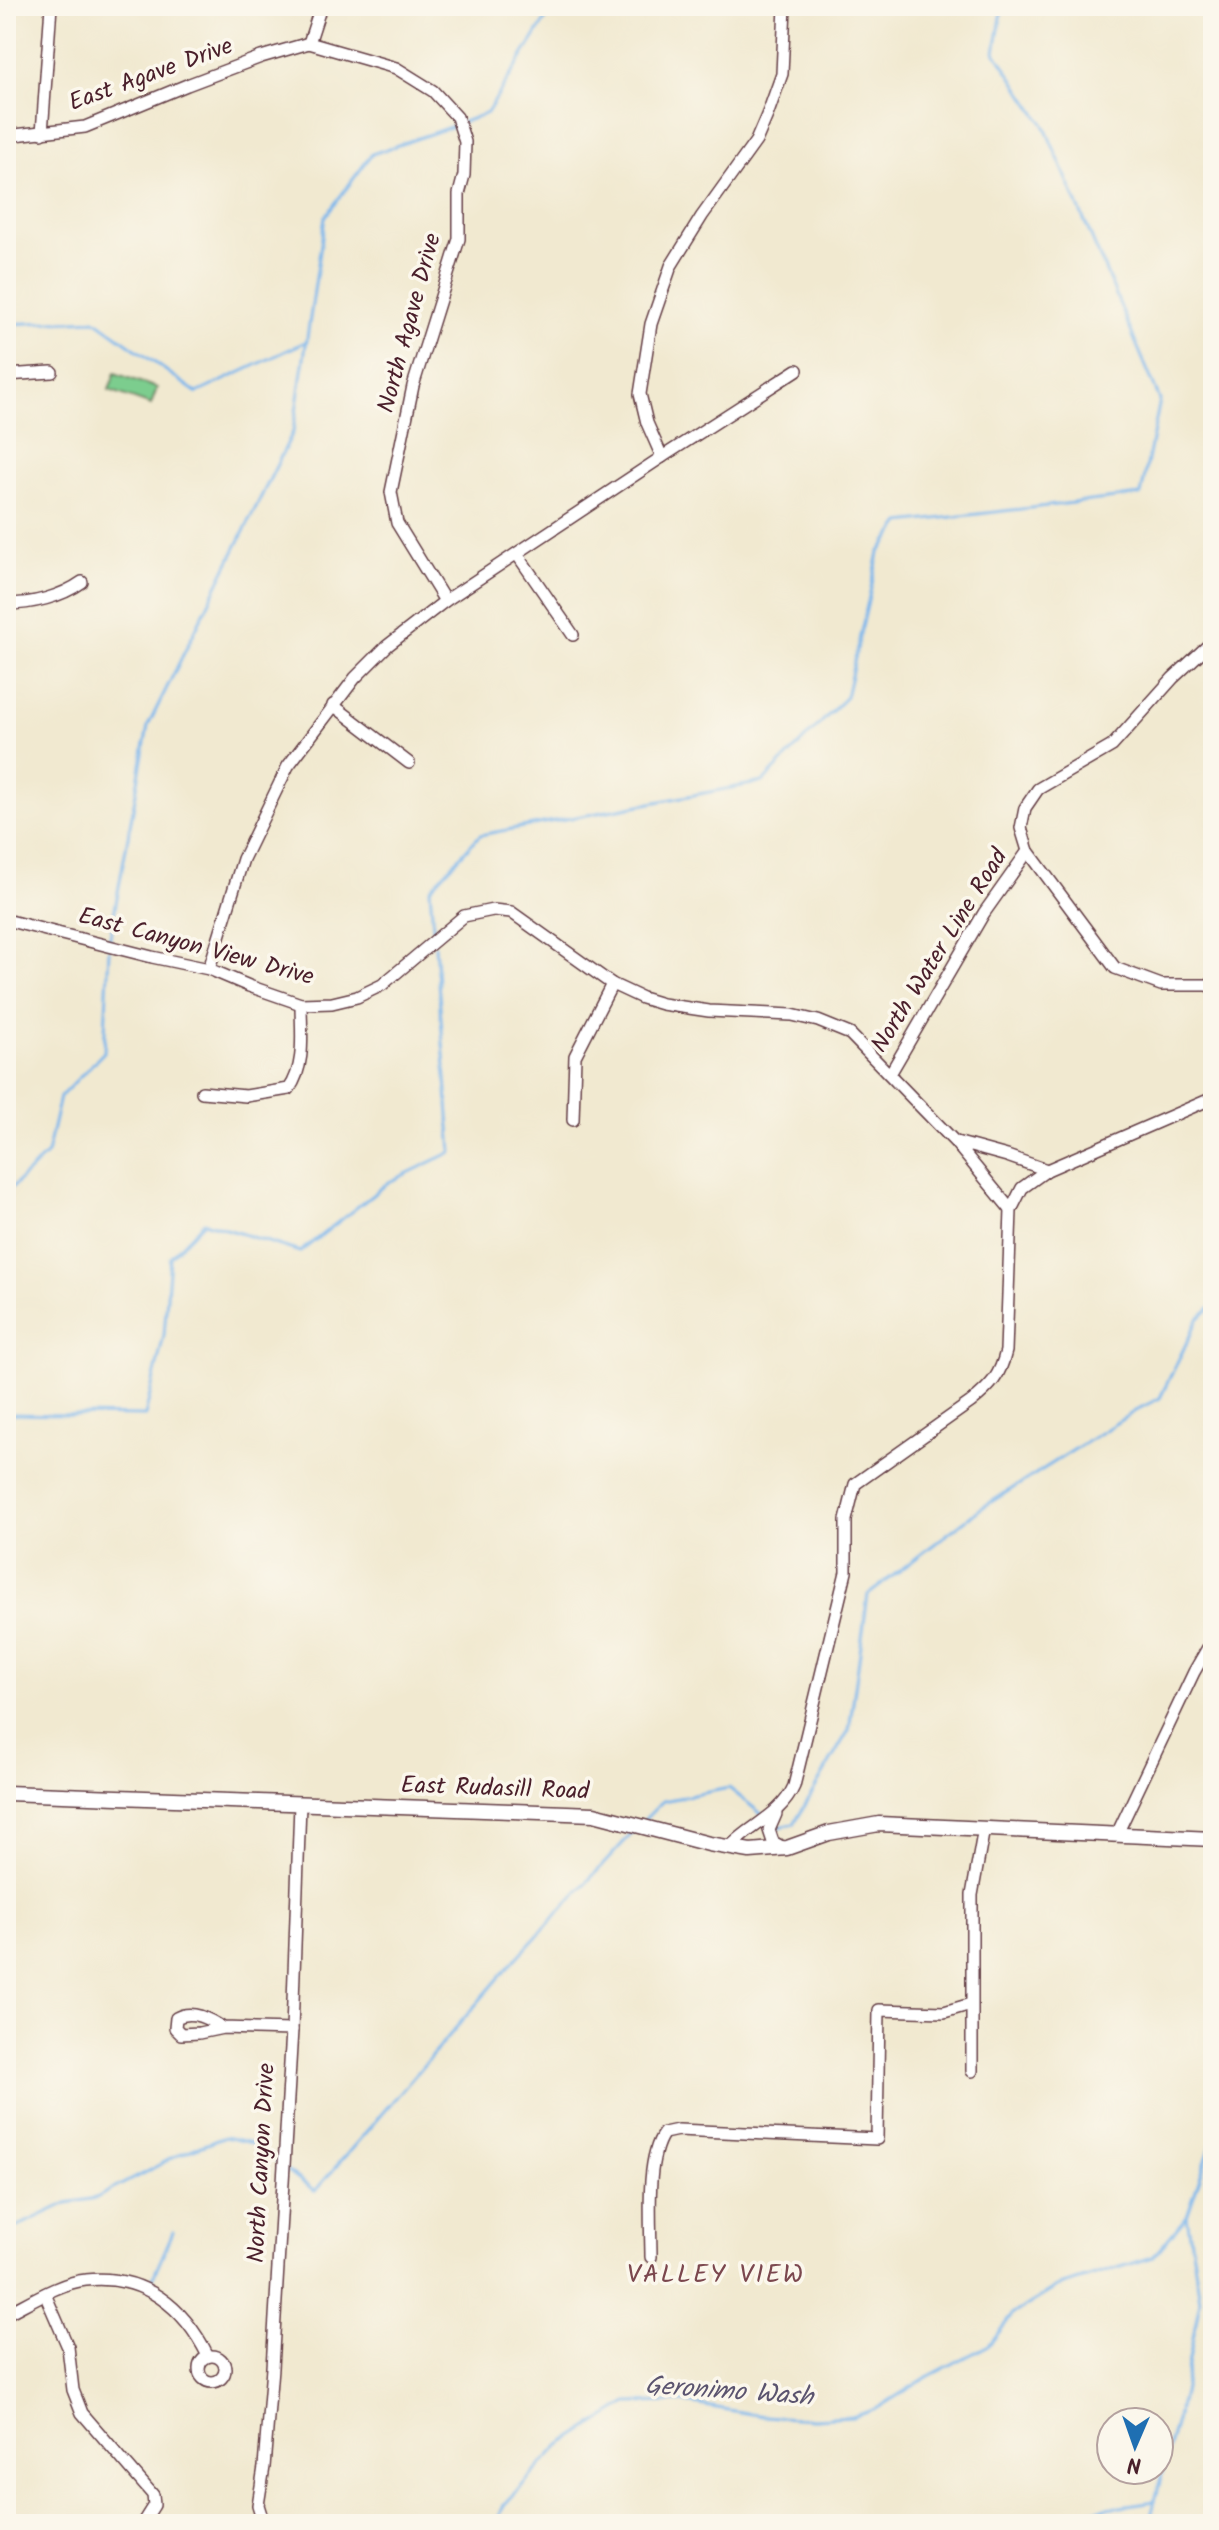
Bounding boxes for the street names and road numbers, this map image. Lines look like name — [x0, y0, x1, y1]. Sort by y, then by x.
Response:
street label: East Agave Drive — [63, 27, 239, 123]
street label: North Agave Drive — [367, 229, 453, 417]
street label: North Water Line Road — [861, 840, 1019, 1061]
street label: East Canyon View Drive — [74, 897, 318, 997]
street label: East Rudasill Road — [400, 1766, 591, 1812]
street label: North Canyon Drive — [237, 2062, 287, 2264]

